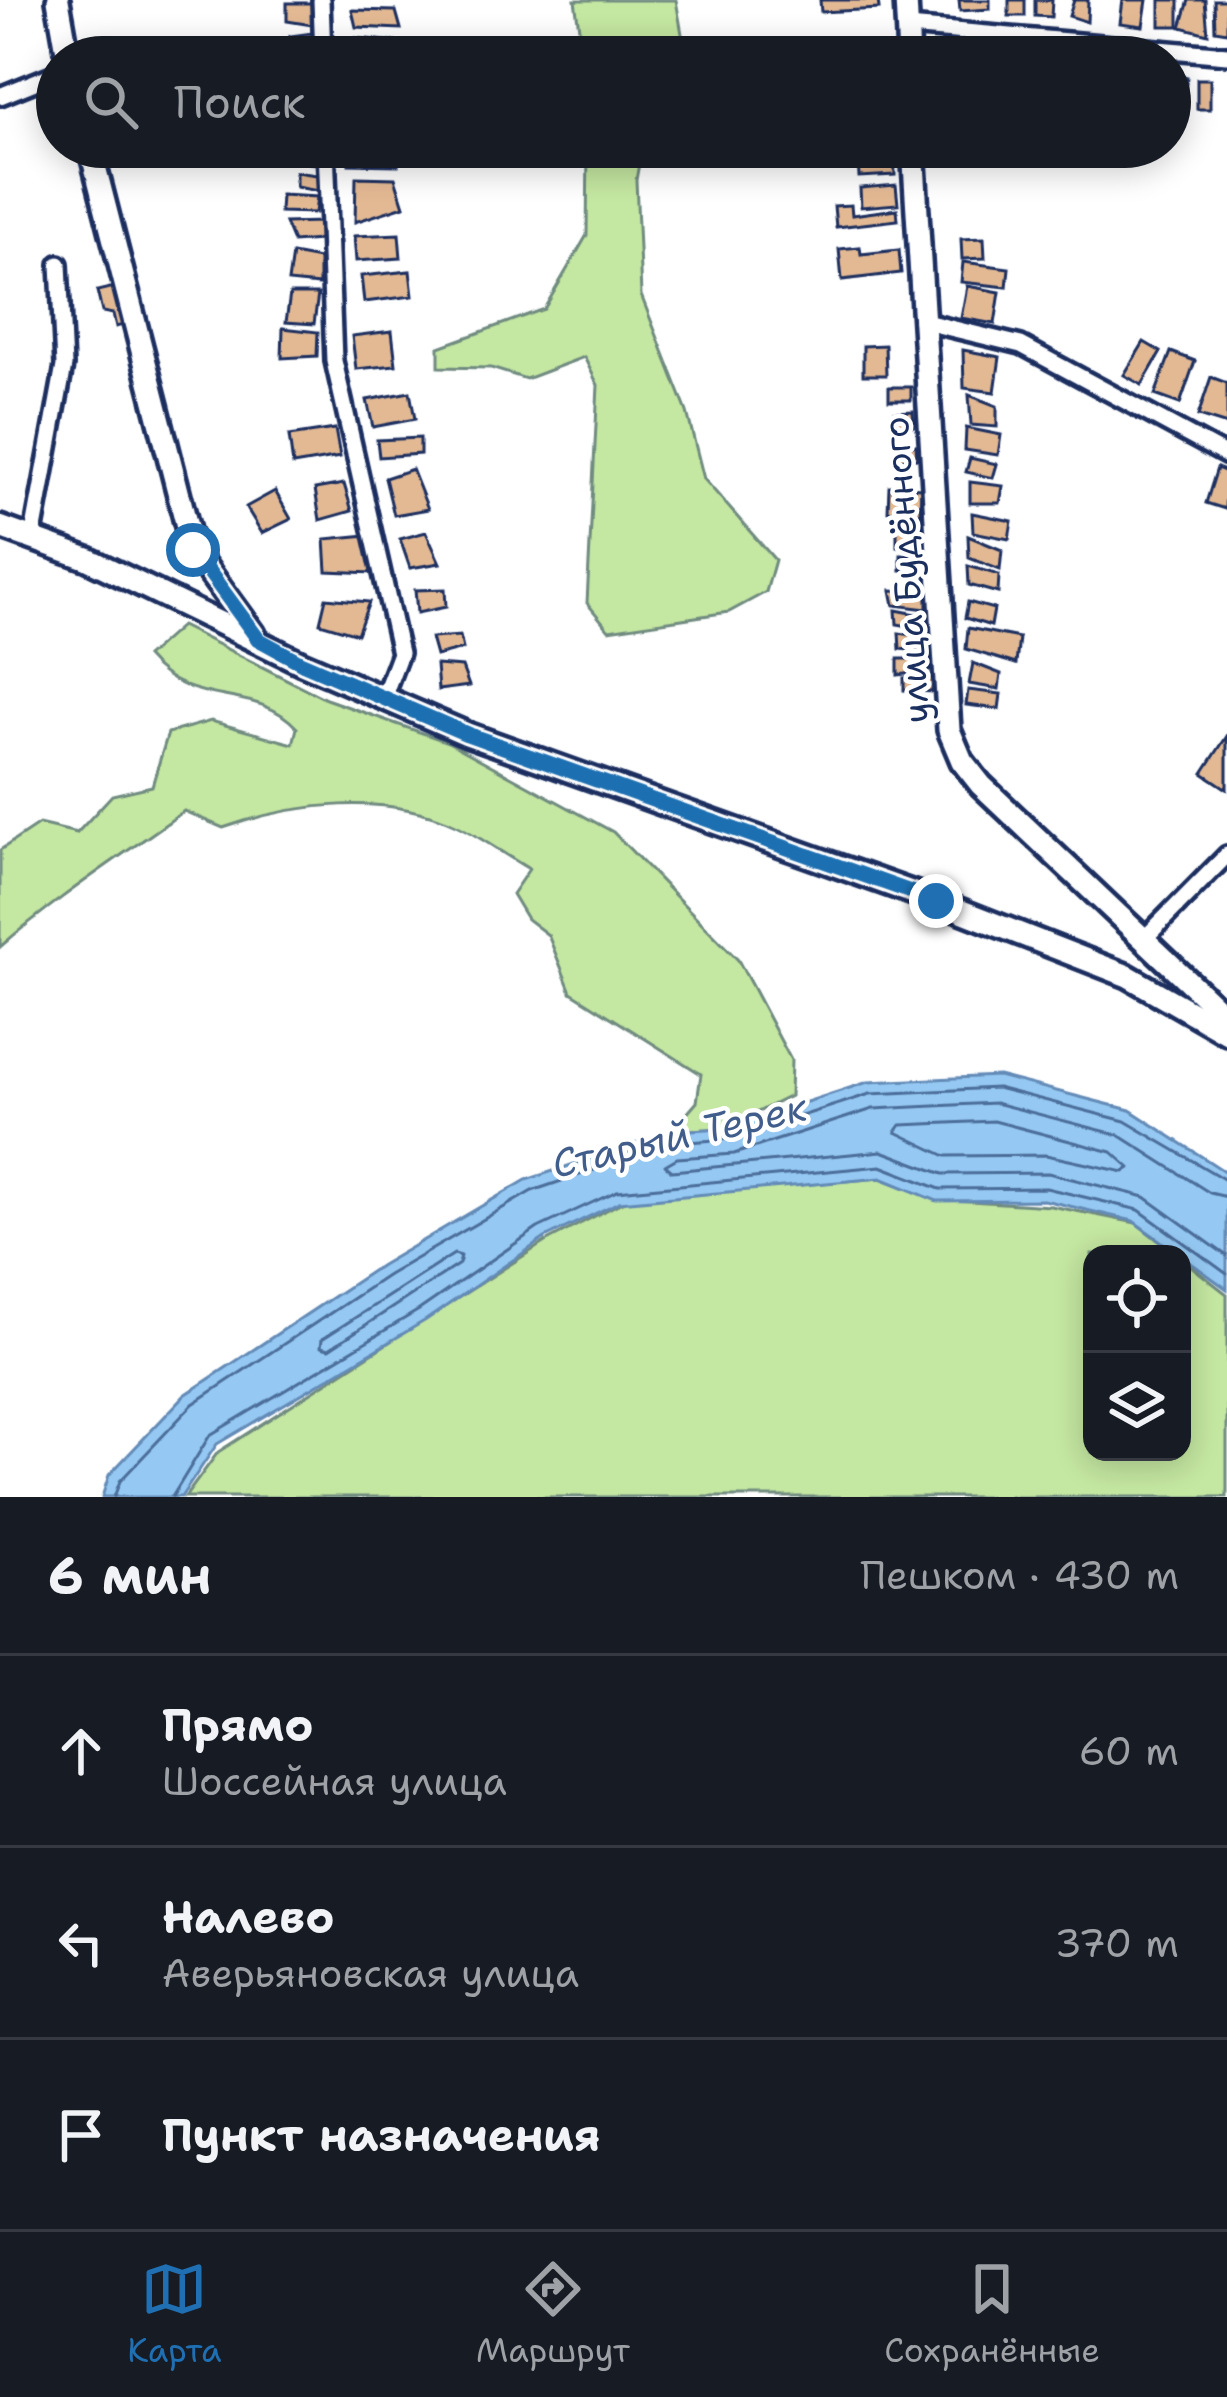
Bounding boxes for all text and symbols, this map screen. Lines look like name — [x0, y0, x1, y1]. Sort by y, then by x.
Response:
search box — [36, 36, 1191, 168]
icon: search — [78, 69, 144, 135]
text: Поиск — [174, 72, 305, 132]
street label: улица Будённого — [871, 415, 941, 725]
route start — [166, 523, 220, 577]
route end — [909, 874, 963, 928]
water label: Старый Терек — [546, 1080, 813, 1190]
map controls — [1083, 1245, 1191, 1461]
button: locate — [1083, 1245, 1191, 1353]
button: layers — [1083, 1353, 1191, 1461]
text: 6 мин — [48, 1541, 212, 1609]
text: Пешком · 430 m — [860, 1549, 1179, 1601]
text: Прямо — [162, 1695, 313, 1755]
icon: ahead — [48, 1718, 114, 1784]
text: 60 m — [1079, 1725, 1179, 1777]
text: Шоссейная улица — [162, 1755, 507, 1807]
text: Налево — [162, 1887, 335, 1947]
icon: left — [48, 1910, 114, 1976]
text: 370 m — [1054, 1917, 1179, 1969]
text: Аверьяновская улица — [162, 1947, 579, 1999]
icon: arrive — [48, 2102, 114, 2168]
text: Пункт назначения — [162, 2105, 601, 2165]
tab: Карта — [127, 2256, 222, 2373]
tab: Маршрут — [476, 2256, 630, 2373]
tab: Сохранённые — [884, 2256, 1100, 2373]

